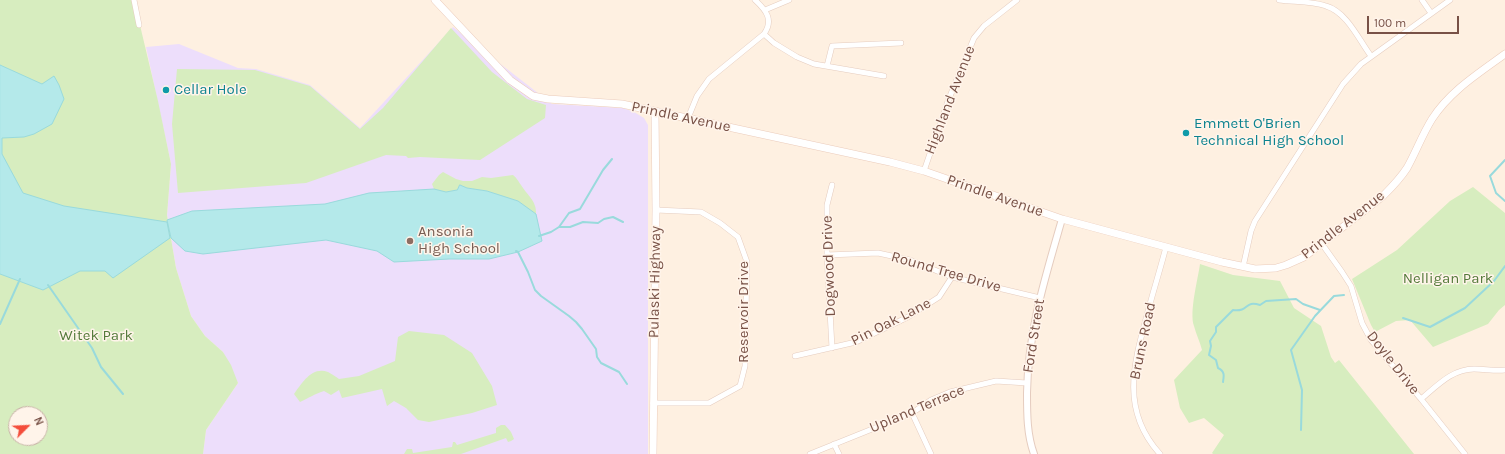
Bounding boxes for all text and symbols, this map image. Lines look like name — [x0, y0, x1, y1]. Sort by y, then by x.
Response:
scale bar — [1369, 8, 1461, 34]
text: 100 m — [1374, 16, 1406, 30]
street label: Highland Avenue — [921, 43, 979, 157]
place label: Cellar Hole — [174, 81, 247, 99]
marker: Cellar Hole — [161, 85, 171, 95]
street label: Prindle Avenue — [630, 98, 732, 136]
place label: Emmett O'Brien Technical High School — [1194, 115, 1344, 150]
marker: Emmett O'Brien Technical High School — [1181, 128, 1191, 138]
street label: Prindle Avenue — [944, 171, 1046, 221]
street label: Prindle Avenue — [1298, 187, 1388, 263]
street label: Dogwood Drive — [818, 215, 840, 317]
place label: Ansonia High School — [418, 223, 500, 258]
street label: Pulaski Highway — [645, 226, 665, 338]
marker: Ansonia High School — [405, 236, 415, 246]
street label: Round Tree Drive — [889, 248, 1003, 296]
street label: Reservoir Drive — [735, 261, 753, 363]
park label: Nelligan Park — [1403, 270, 1493, 288]
street label: Pin Oak Lane — [848, 294, 934, 350]
street label: Ford Street — [1019, 298, 1049, 374]
street label: Bruns Road — [1126, 301, 1160, 381]
park label: Witek Park — [59, 327, 133, 345]
street label: Doyle Drive — [1363, 328, 1423, 398]
street label: Upland Terrace — [867, 381, 967, 437]
north arrow — [8, 406, 48, 446]
text: N — [31, 415, 46, 428]

